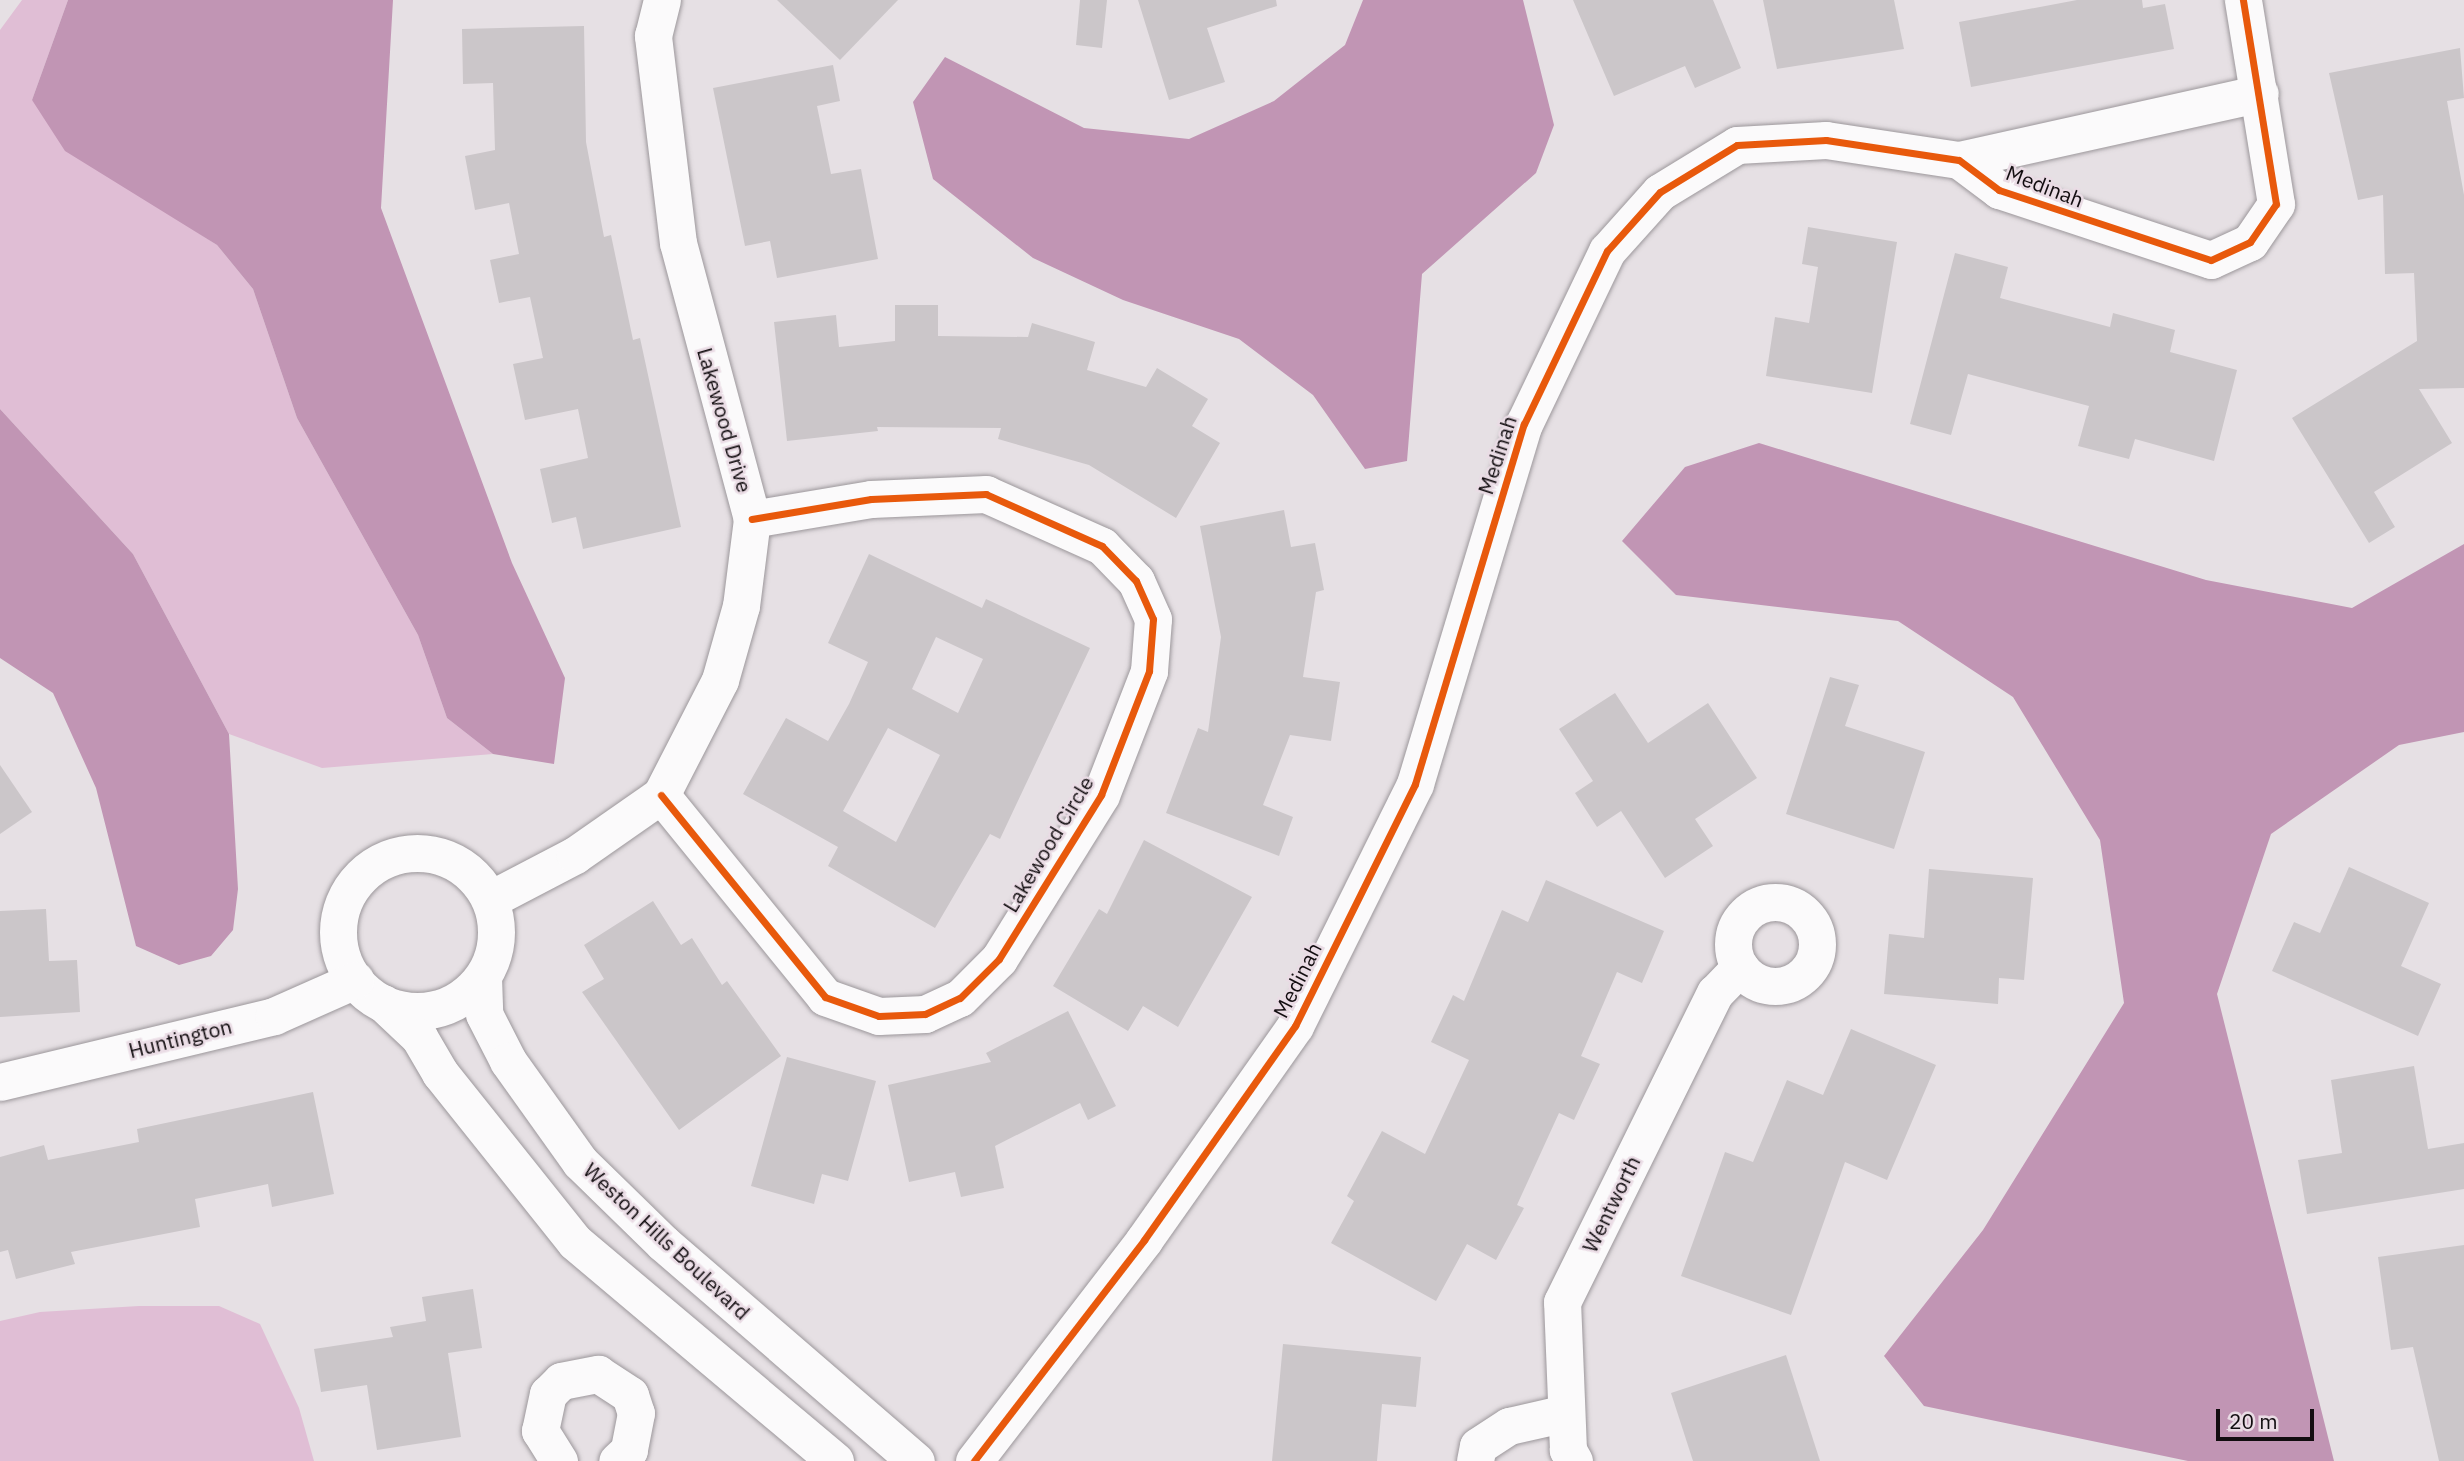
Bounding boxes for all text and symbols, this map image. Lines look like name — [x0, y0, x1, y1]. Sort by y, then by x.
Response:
street label: Medinah — [2003, 160, 2087, 212]
street label: Lakewood Drive — [692, 345, 758, 495]
street label: Medinah — [1472, 413, 1522, 497]
street label: Lakewood Circle — [997, 771, 1099, 917]
street label: Medinah — [1267, 938, 1327, 1022]
street label: Huntington — [126, 1013, 234, 1063]
street label: Wentworth — [1577, 1152, 1645, 1256]
street label: Weston Hills Boulevard — [579, 1157, 755, 1325]
scale bar — [2219, 1394, 2317, 1438]
text: 20 m — [2229, 1407, 2278, 1435]

